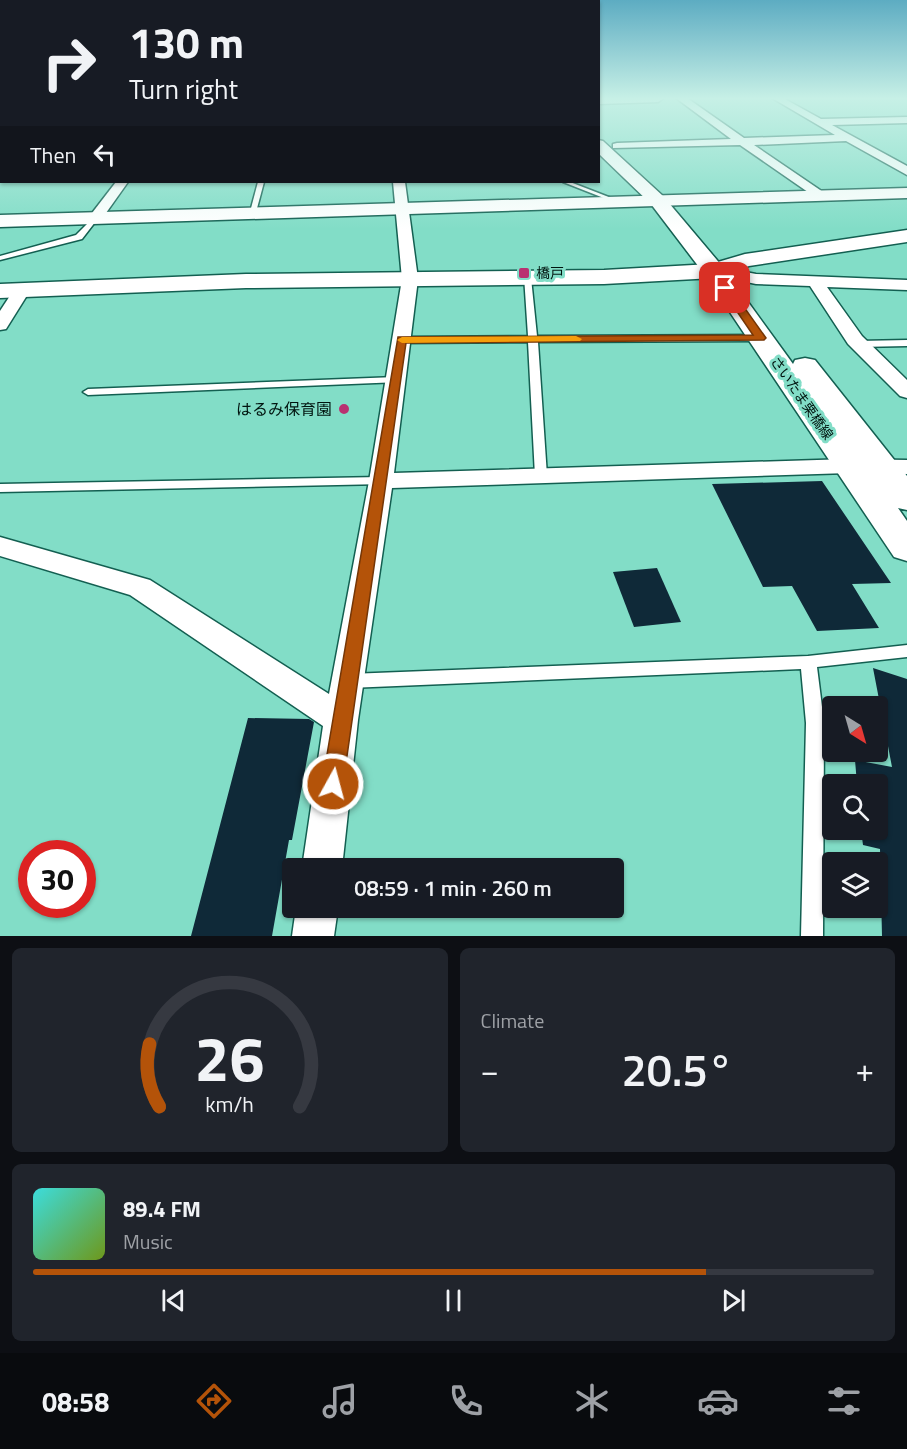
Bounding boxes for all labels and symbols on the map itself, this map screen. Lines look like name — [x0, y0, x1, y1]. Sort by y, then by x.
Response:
place label: 橋戸 — [536, 262, 564, 283]
pin — [699, 262, 750, 313]
marker: 橋戸 — [517, 266, 531, 280]
street label: さいたま栗橋線 — [766, 352, 839, 444]
place label: はるみ保育園 — [236, 397, 332, 421]
marker: はるみ保育園 — [337, 402, 351, 416]
north arrow — [822, 696, 888, 762]
position arrow — [301, 752, 365, 816]
speed limit sign: 30 — [18, 840, 96, 918]

